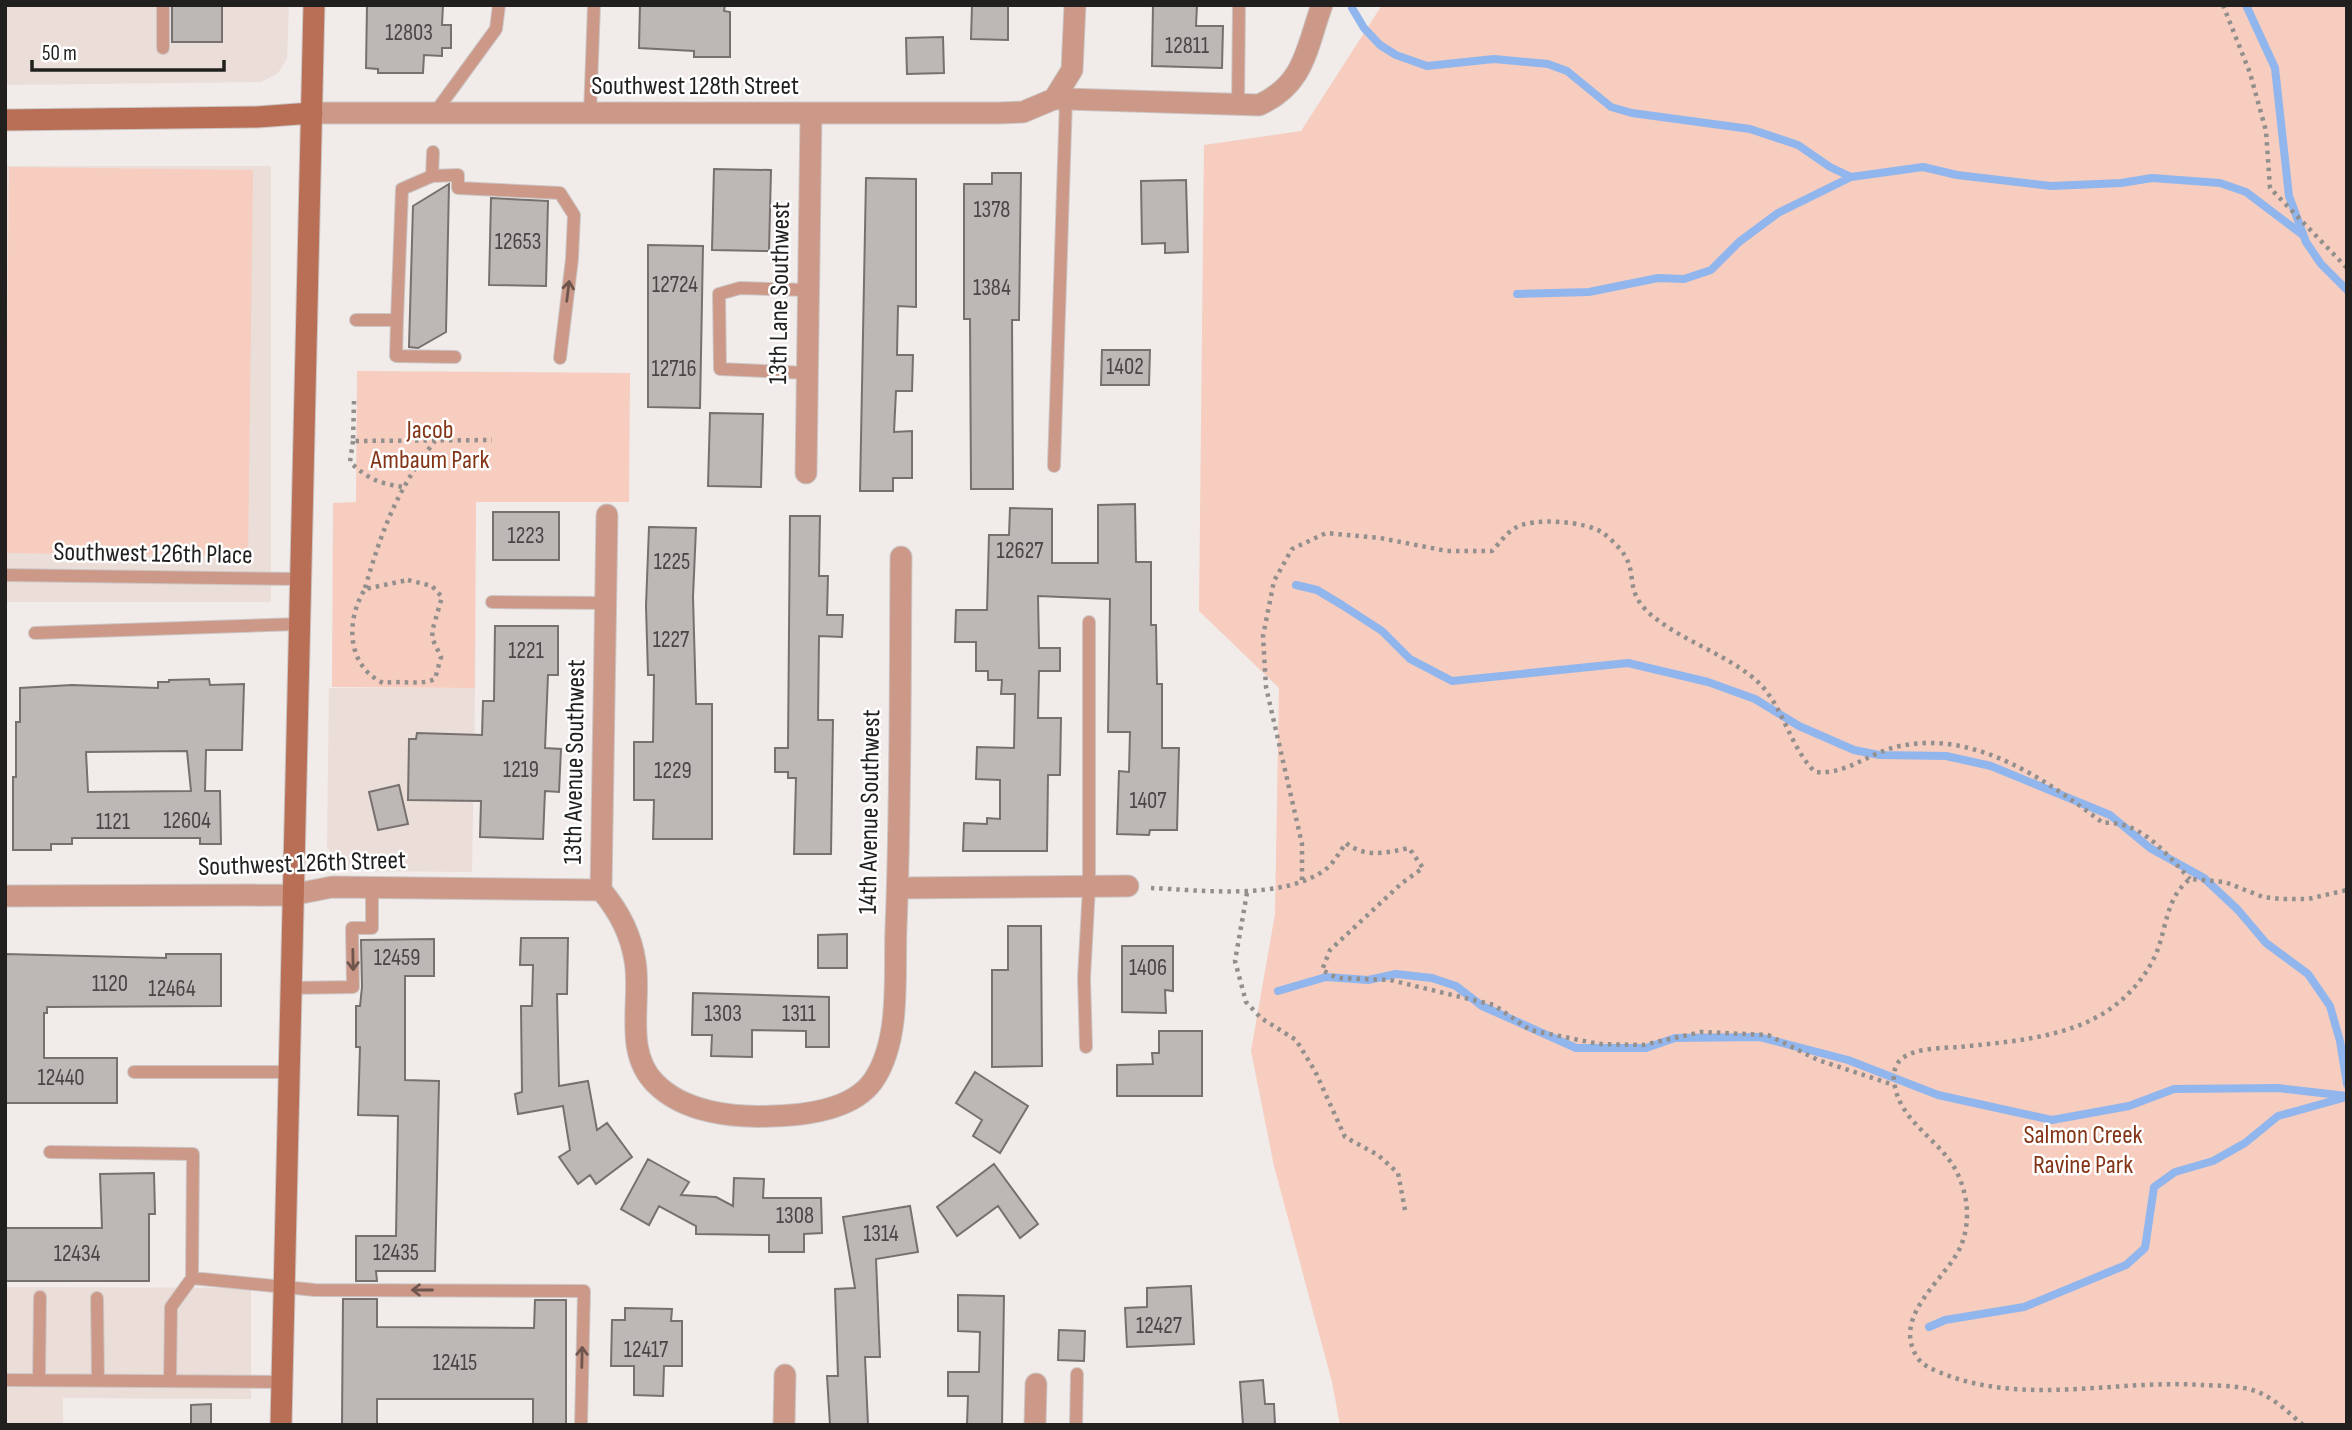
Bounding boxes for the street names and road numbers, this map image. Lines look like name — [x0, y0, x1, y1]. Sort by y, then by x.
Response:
street label: Southwest 128th Street — [591, 71, 799, 102]
street label: 13th Lane Southwest — [763, 201, 797, 385]
street label: Southwest 126th Place — [53, 537, 253, 571]
street label: 13th Avenue Southwest — [558, 659, 592, 865]
street label: 14th Avenue Southwest — [853, 709, 887, 915]
street label: Southwest 126th Street — [198, 845, 406, 883]

